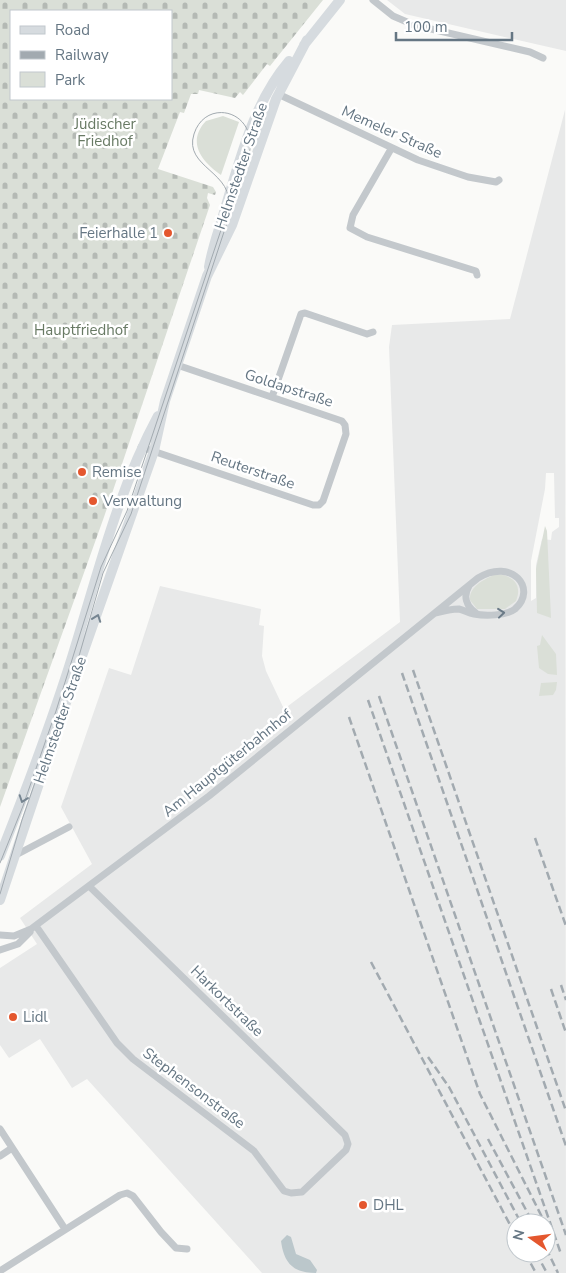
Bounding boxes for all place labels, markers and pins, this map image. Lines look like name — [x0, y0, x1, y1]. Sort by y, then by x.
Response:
place label: Feierhalle 1 — [79, 223, 158, 243]
marker: Feierhalle 1 — [162, 227, 174, 239]
place label: Remise — [92, 462, 141, 482]
marker: Remise — [76, 466, 88, 478]
place label: Verwaltung — [102, 491, 182, 511]
marker: Verwaltung — [87, 495, 99, 507]
place label: Lidl — [23, 1007, 48, 1027]
marker: Lidl — [7, 1011, 19, 1023]
place label: DHL — [373, 1195, 404, 1215]
marker: DHL — [357, 1199, 369, 1211]

